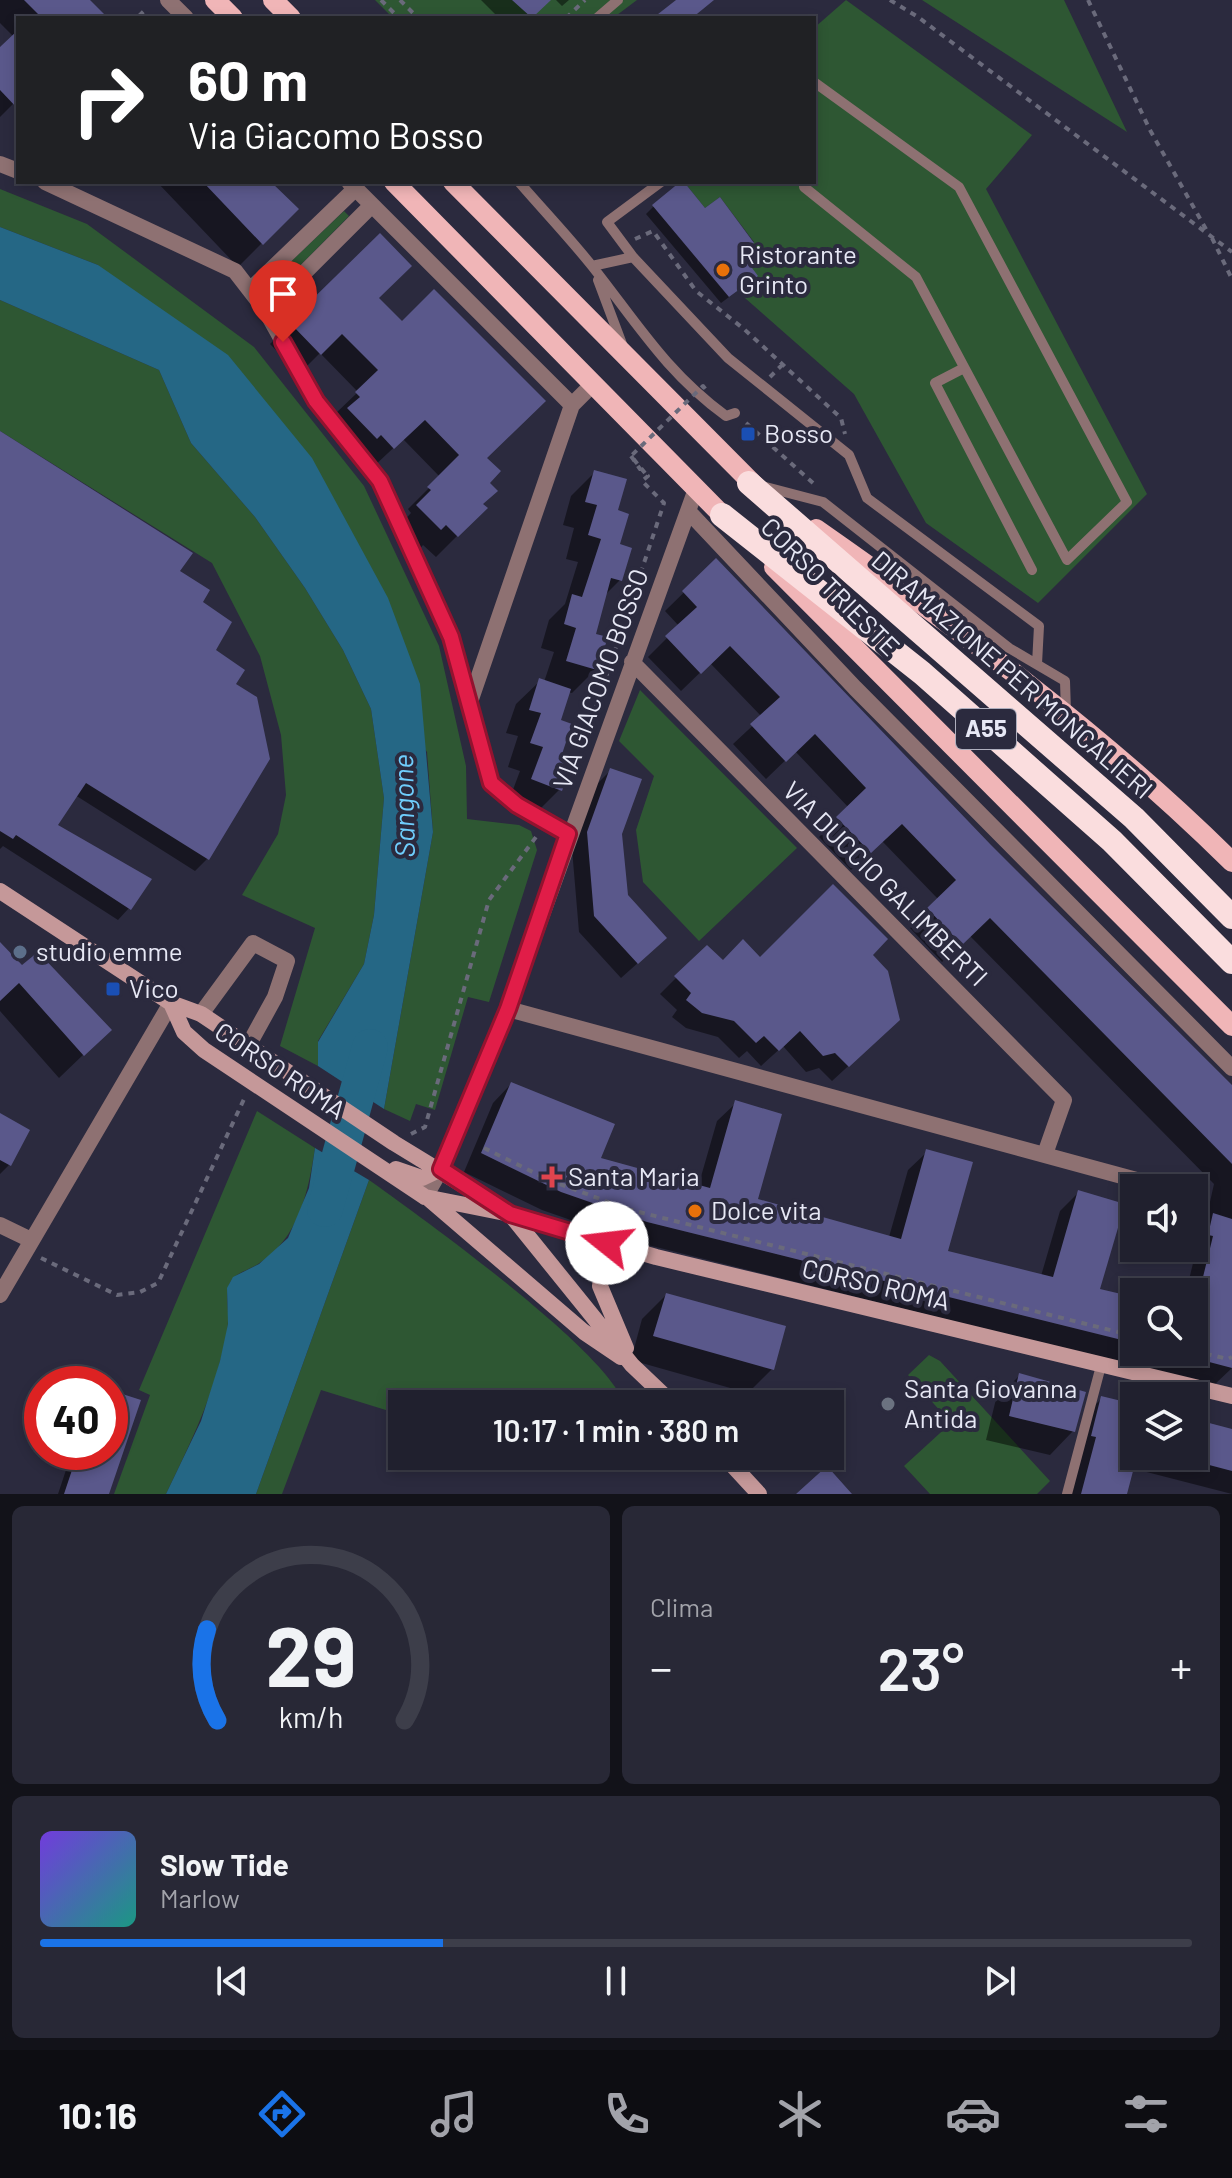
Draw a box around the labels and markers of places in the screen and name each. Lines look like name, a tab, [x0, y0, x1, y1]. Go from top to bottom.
place label: Ristorante Grinto	[739, 238, 857, 299]
pin	[249, 260, 317, 342]
marker: Ristorante Grinto	[714, 261, 732, 279]
place label: Bosso	[764, 417, 833, 448]
marker: Bosso	[739, 425, 757, 443]
place label: studio emme	[36, 935, 183, 966]
marker: studio emme	[11, 943, 29, 961]
place label: Vico	[129, 972, 179, 1003]
marker: Vico	[104, 980, 122, 998]
place label: Santa Maria	[568, 1160, 700, 1191]
marker: Santa Maria	[543, 1168, 561, 1186]
place label: Dolce vita	[711, 1194, 821, 1225]
marker: Dolce vita	[686, 1202, 704, 1220]
place label: Santa Giovanna Antida	[904, 1372, 1077, 1433]
marker: Santa Giovanna Antida	[879, 1395, 897, 1413]

